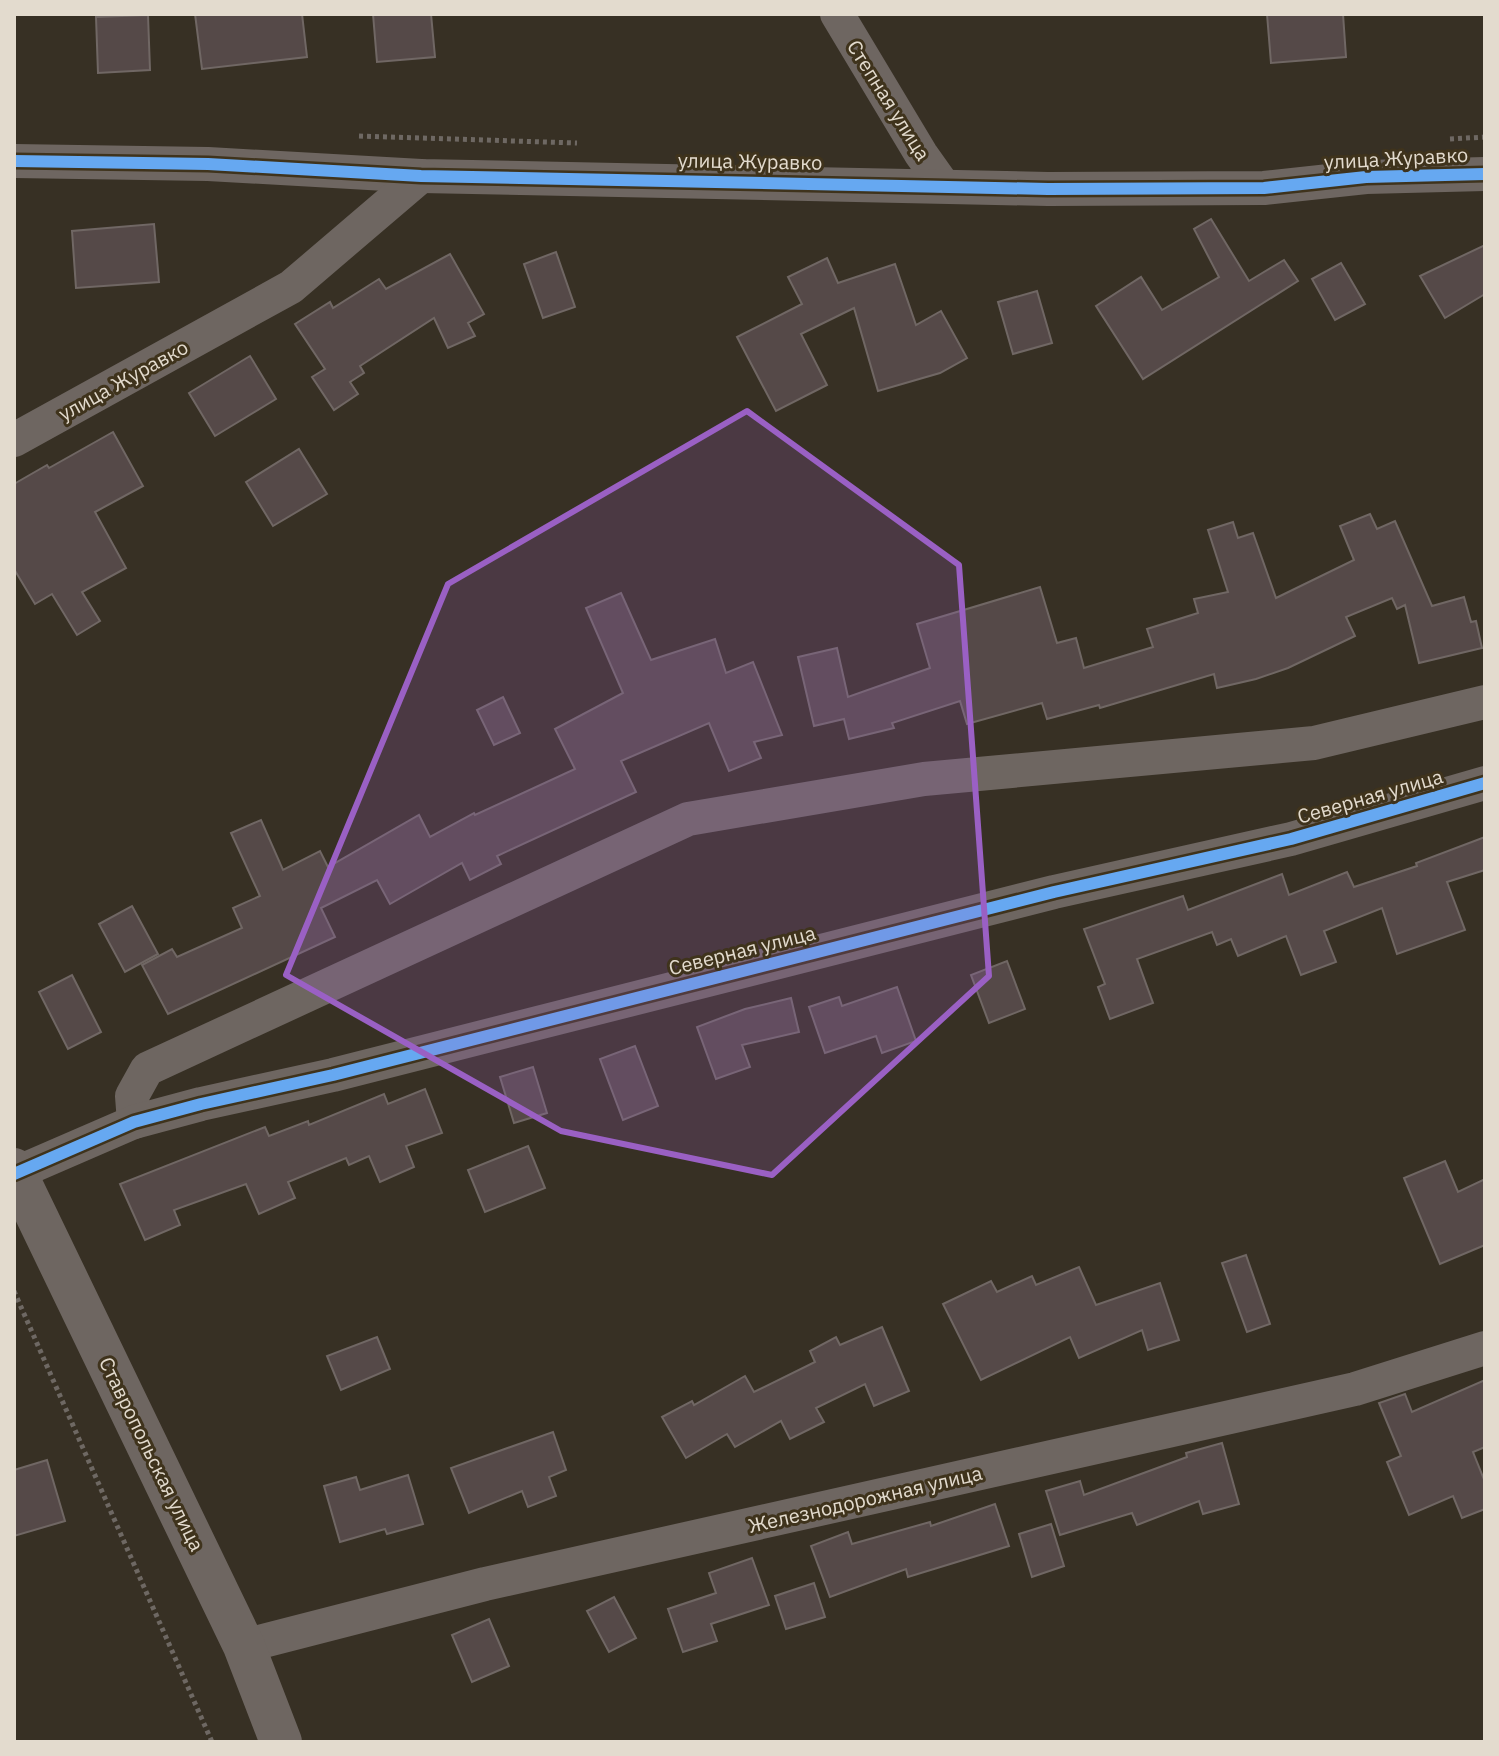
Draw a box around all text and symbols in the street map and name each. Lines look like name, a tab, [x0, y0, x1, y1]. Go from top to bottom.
street label: Степная улица	[841, 35, 937, 166]
street label: улица Журавко	[1323, 141, 1469, 175]
street label: улица Журавко	[678, 146, 822, 176]
street label: улица Журавко	[53, 333, 193, 427]
street label: Северная улица	[1294, 762, 1446, 830]
street label: Северная улица	[666, 919, 819, 981]
street label: Ставропольская улица	[93, 1352, 211, 1556]
street label: Железнодорожная улица	[745, 1459, 985, 1539]

